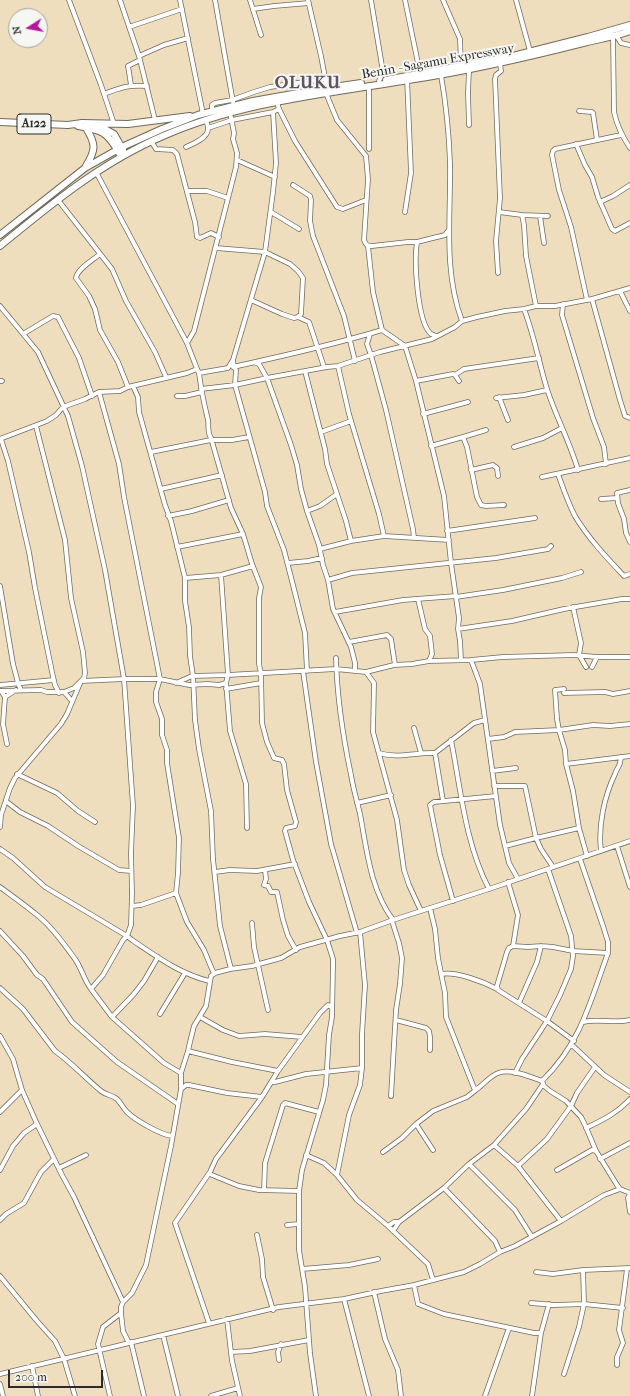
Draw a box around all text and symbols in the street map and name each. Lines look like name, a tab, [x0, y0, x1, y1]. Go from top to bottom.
north arrow	[8, 8, 48, 48]
text: N	[10, 25, 24, 36]
street label: Benin - Sagamu Expressway	[360, 41, 516, 83]
district label: OLUKU	[275, 74, 341, 94]
road number: A122	[17, 114, 51, 134]
scale bar	[10, 1362, 105, 1388]
text: 200 m	[15, 1370, 47, 1384]

